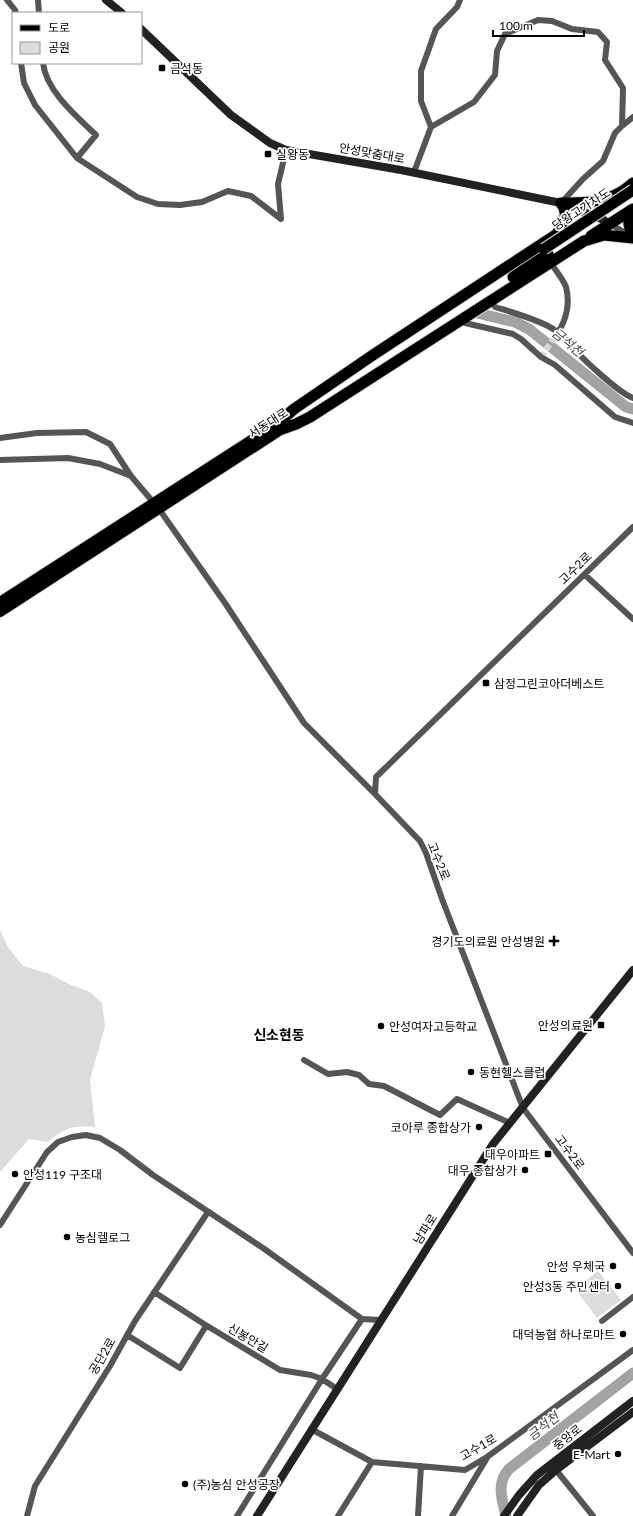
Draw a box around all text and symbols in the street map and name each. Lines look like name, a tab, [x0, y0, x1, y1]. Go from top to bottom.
legend	[12, 12, 142, 64]
scale bar	[493, 12, 584, 38]
text: 100 m	[499, 18, 533, 33]
text: 도로	[48, 20, 70, 35]
text: 공원	[48, 40, 70, 55]
place label: 금석동	[170, 61, 203, 76]
marker: 금석동	[157, 63, 167, 73]
street label: 안성맞춤대로	[338, 140, 406, 166]
place label: 실왕동	[276, 147, 309, 162]
marker: 실왕동	[263, 149, 273, 159]
street label: 당왕고가차도	[549, 185, 613, 233]
water label: 금석천	[549, 324, 588, 360]
street label: 서동대로	[245, 405, 291, 441]
street label: 고수2로	[555, 549, 595, 587]
place label: 삼정그린코아더베스트	[494, 676, 604, 691]
marker: 삼정그린코아더베스트	[481, 678, 491, 688]
street label: 고수2로	[425, 840, 453, 882]
place label: 경기도의료원 안성병원	[432, 934, 545, 949]
marker: 경기도의료원 안성병원	[548, 935, 560, 947]
place label: 안성의료원	[538, 1018, 593, 1033]
place label: 안성여자고등학교	[389, 1019, 477, 1034]
marker: 안성의료원	[596, 1020, 606, 1030]
marker: 안성여자고등학교	[376, 1021, 386, 1031]
district label: 신소현동	[253, 1026, 305, 1043]
place label: 동현헬스클럽	[479, 1065, 545, 1080]
marker: 동현헬스클럽	[466, 1067, 476, 1077]
place label: 코아루 종합상가	[391, 1120, 471, 1135]
marker: 코아루 종합상가	[474, 1122, 484, 1132]
street label: 고수2로	[552, 1131, 588, 1173]
place label: 대우아파트	[485, 1147, 540, 1162]
marker: 대우아파트	[543, 1149, 553, 1159]
place label: 대우 종합상가	[448, 1163, 517, 1178]
marker: 대우 종합상가	[520, 1165, 530, 1175]
place label: 안성119 구조대	[23, 1167, 102, 1182]
marker: 안성119 구조대	[10, 1169, 20, 1179]
street label: 남파로	[410, 1211, 440, 1247]
place label: 농심켈로그	[75, 1230, 130, 1245]
marker: 농심켈로그	[62, 1232, 72, 1242]
place label: 안성 우체국	[547, 1259, 605, 1274]
marker: 안성 우체국	[608, 1261, 618, 1271]
place label: 안성3동 주민센터	[523, 1279, 610, 1294]
marker: 안성3동 주민센터	[613, 1281, 623, 1291]
street label: 신봉안길	[225, 1320, 271, 1356]
place label: 대덕농협 하나로마트	[513, 1327, 615, 1342]
marker: 대덕농협 하나로마트	[618, 1329, 628, 1339]
street label: 공단2로	[85, 1335, 119, 1377]
water label: 금석천	[524, 1408, 563, 1443]
street label: 중앙로	[549, 1421, 585, 1453]
street label: 고수1로	[457, 1430, 499, 1464]
place label: E-Mart	[573, 1447, 611, 1462]
marker: E-Mart	[613, 1449, 623, 1459]
place label: (주)농심 안성공장	[193, 1477, 280, 1492]
marker: (주)농심 안성공장	[180, 1479, 190, 1489]

